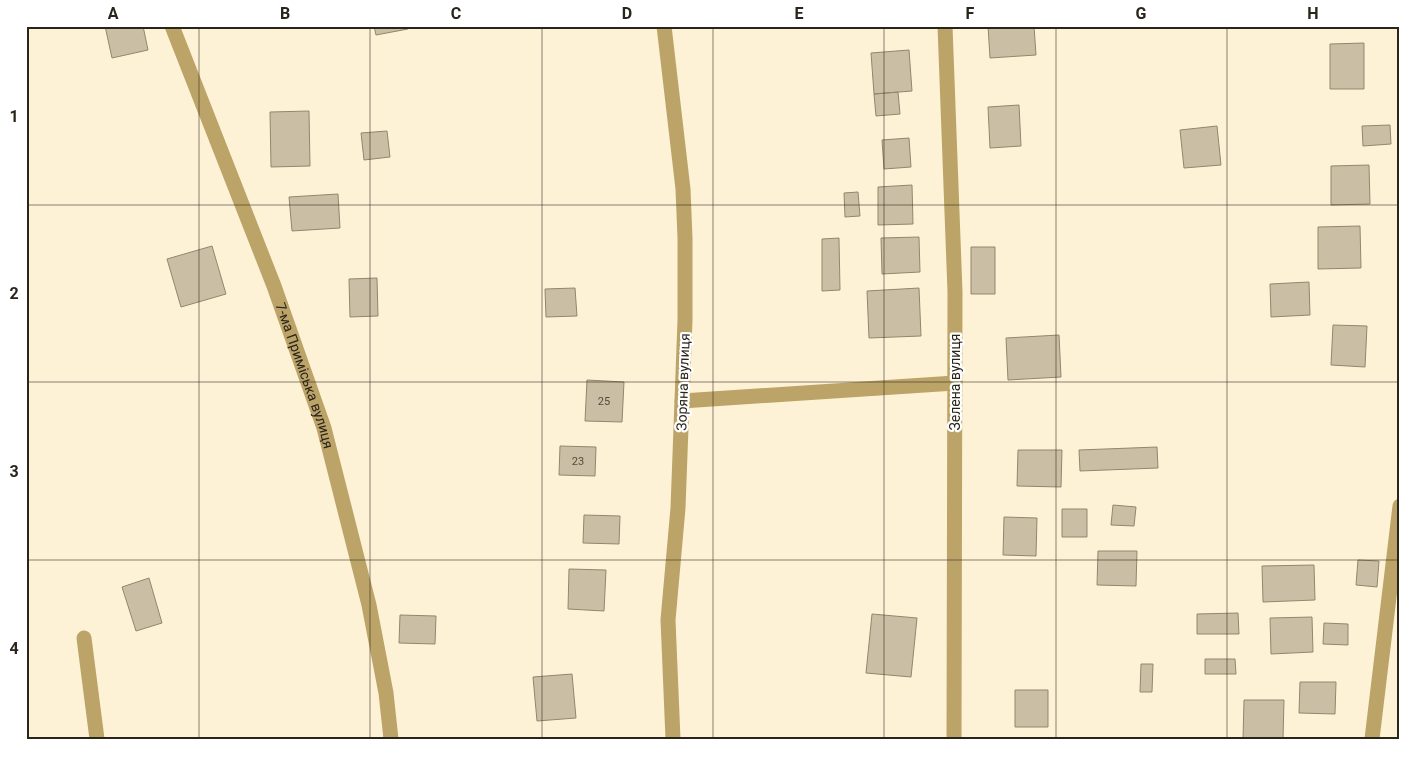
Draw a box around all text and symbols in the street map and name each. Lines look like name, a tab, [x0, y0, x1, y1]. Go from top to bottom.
text: A	[108, 4, 119, 23]
text: B	[280, 4, 290, 23]
text: C	[451, 4, 461, 23]
text: D	[622, 4, 632, 23]
text: E	[795, 4, 804, 23]
text: F	[966, 4, 975, 23]
text: G	[1136, 4, 1147, 23]
text: H	[1307, 4, 1319, 23]
text: 1	[9, 107, 19, 126]
text: 2	[9, 284, 19, 303]
street label: 7-ма Приміська вулиця	[272, 300, 337, 450]
street label: Зоряна вулиця	[673, 333, 693, 431]
street label: Зелена вулиця	[947, 334, 963, 430]
house number: 25	[598, 395, 610, 408]
house number: 23	[572, 455, 584, 468]
text: 3	[9, 462, 19, 481]
text: 4	[9, 639, 19, 658]

